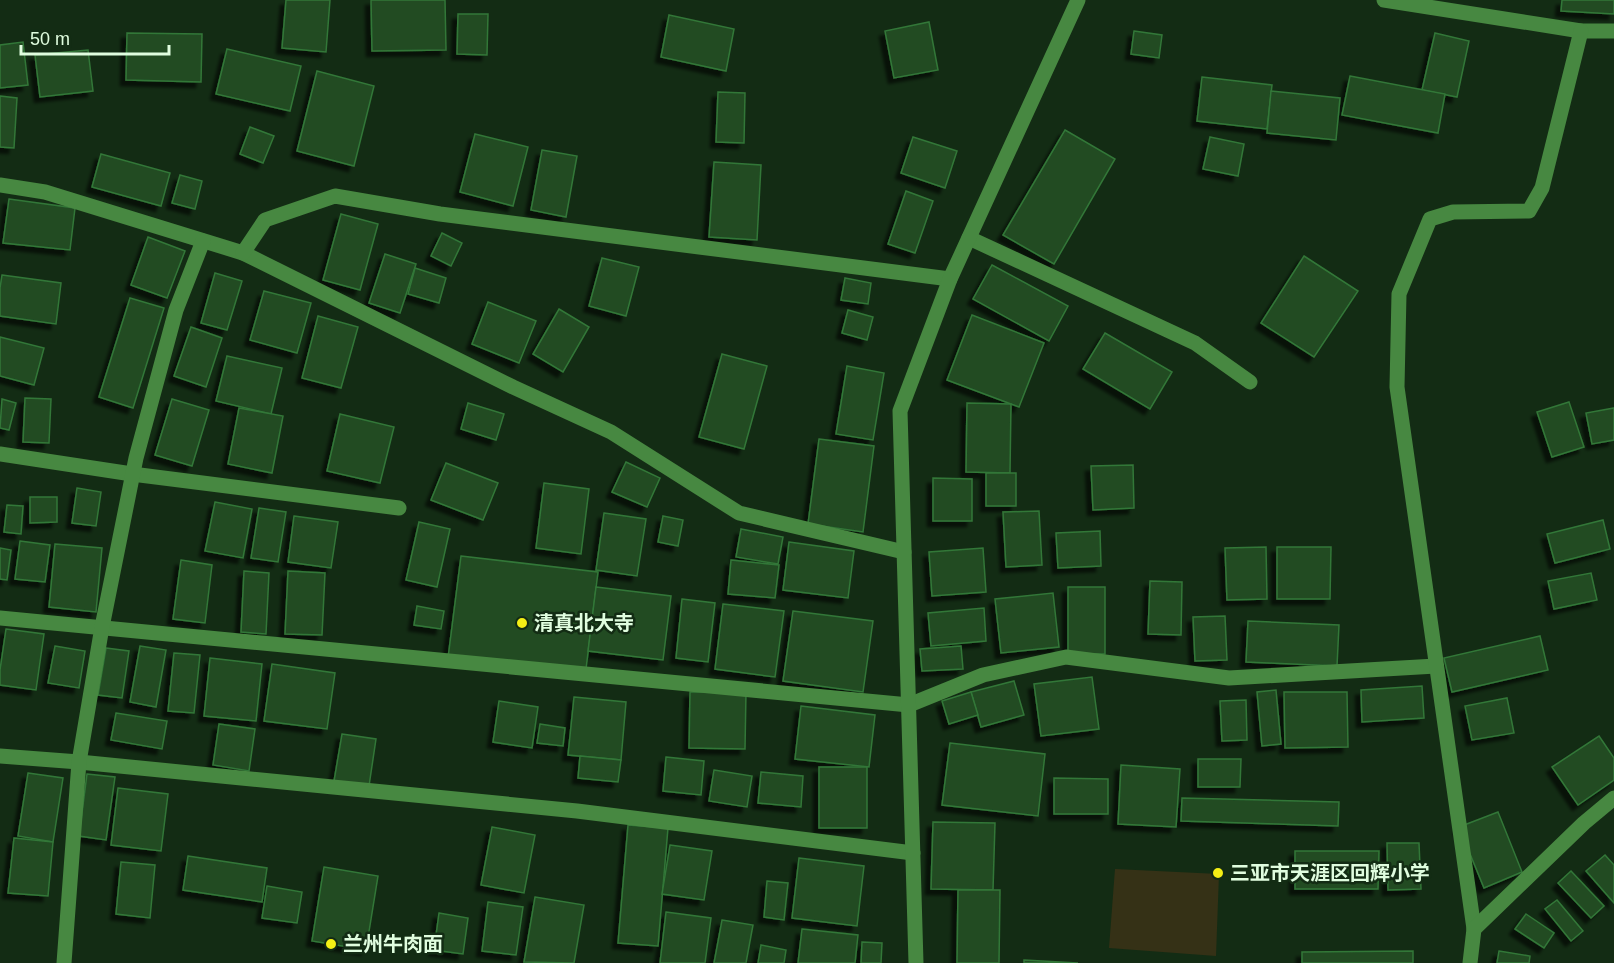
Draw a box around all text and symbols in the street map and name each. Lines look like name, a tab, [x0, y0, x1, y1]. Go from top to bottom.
scale bar	[21, 18, 170, 56]
text: 50 m	[30, 29, 70, 49]
place label: 清真北大寺	[534, 612, 634, 634]
marker: 清真北大寺	[515, 616, 529, 630]
place label: 三亚市天涯区回辉小学	[1230, 862, 1430, 884]
marker: 三亚市天涯区回辉小学	[1211, 866, 1225, 880]
place label: 兰州牛肉面	[343, 933, 443, 955]
marker: 兰州牛肉面	[324, 937, 338, 951]

